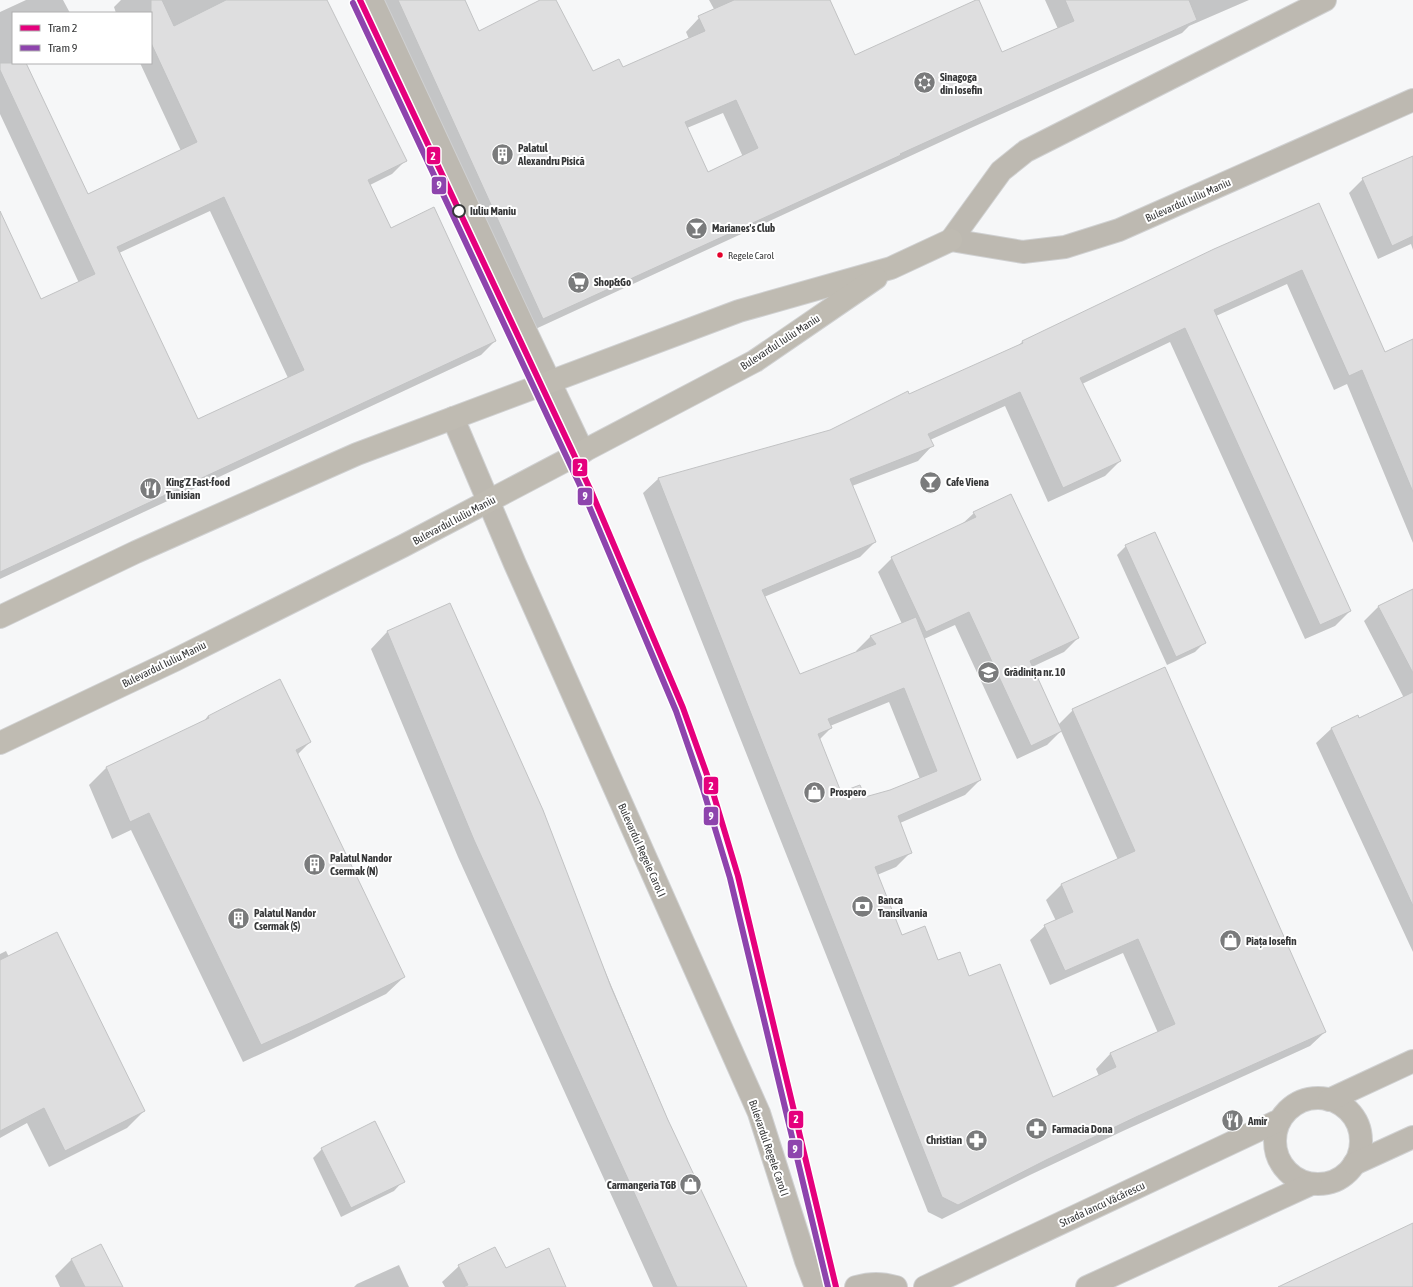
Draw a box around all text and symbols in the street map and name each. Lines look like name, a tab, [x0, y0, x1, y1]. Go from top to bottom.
legend	[12, 12, 152, 64]
text: Tram 2	[48, 21, 77, 35]
text: Tram 9	[48, 41, 78, 55]
synagogue icon: Sinagoga din Iosefin	[912, 70, 938, 96]
place label: Sinagoga din Iosefin	[940, 71, 982, 96]
building icon: Palatul Alexandru Pisică	[489, 141, 515, 167]
place label: Palatul Alexandru Pisică	[517, 142, 585, 167]
line badge: 2	[426, 146, 441, 165]
text: 2	[430, 150, 436, 162]
line badge: 9	[431, 176, 447, 195]
street label: Bulevardul Iuliu Maniu	[1144, 176, 1232, 224]
text: 9	[436, 179, 442, 191]
marker: Iuliu Maniu	[452, 204, 466, 218]
place label: Iuliu Maniu	[470, 205, 516, 217]
bar icon: Marianes's Club	[683, 215, 709, 241]
place label: Marianes's Club	[712, 222, 775, 234]
marker: Regele Carol	[715, 250, 725, 260]
place label: Regele Carol	[728, 250, 774, 261]
supermarket icon: Shop&Go	[566, 269, 592, 295]
place label: Shop&Go	[594, 276, 631, 288]
street label: Bulevardul Iuliu Maniu	[738, 312, 822, 372]
line badge: 2	[572, 458, 588, 477]
text: 2	[577, 461, 583, 473]
bar icon: Cafe Viena	[918, 469, 944, 495]
restaurant icon: King'Z Fast-food Tunisian	[137, 475, 163, 501]
place label: King'Z Fast-food Tunisian	[166, 476, 230, 501]
place label: Cafe Viena	[946, 476, 989, 488]
line badge: 9	[577, 487, 593, 506]
text: 9	[582, 490, 588, 502]
street label: Bulevardul Iuliu Maniu	[411, 493, 497, 547]
street label: Bulevardul Iuliu Maniu	[120, 638, 208, 690]
school or university icon: Grădinița nr. 10	[975, 659, 1001, 685]
place label: Grădinița nr. 10	[1004, 666, 1065, 679]
line badge: 2	[703, 776, 719, 795]
shop icon: Prospero	[801, 779, 827, 805]
text: 2	[708, 780, 714, 792]
place label: Prospero	[830, 786, 866, 798]
street label: Bulevardul Regele Carol I	[616, 801, 668, 899]
line badge: 9	[703, 806, 719, 826]
text: 9	[708, 810, 714, 822]
building icon: Palatul Nandor Csermak (N)	[302, 851, 328, 877]
place label: Palatul Nandor Csermak (N)	[330, 852, 393, 877]
bank icon: Banca Transilvania	[850, 893, 876, 919]
place label: Banca Transilvania	[878, 894, 927, 919]
building icon: Palatul Nandor Csermak (S)	[226, 906, 252, 932]
place label: Palatul Nandor Csermak (S)	[254, 907, 317, 932]
shop icon: Piața Iosefin	[1218, 928, 1244, 954]
place label: Piața Iosefin	[1246, 935, 1296, 948]
street label: Bulevardul Regele Carol I	[747, 1098, 791, 1198]
restaurant icon: Amir	[1219, 1108, 1245, 1134]
line badge: 2	[788, 1110, 804, 1129]
text: 2	[793, 1113, 799, 1125]
place label: Amir	[1247, 1115, 1268, 1127]
pharmacy icon: Farmacia Dona	[1024, 1116, 1050, 1142]
place label: Farmacia Dona	[1052, 1123, 1113, 1135]
pharmacy icon: Christian	[964, 1127, 990, 1153]
place label: Christian	[926, 1134, 962, 1146]
line badge: 9	[787, 1139, 803, 1159]
text: 9	[792, 1143, 798, 1155]
shop icon: Carmangeria TGB	[678, 1172, 704, 1198]
place label: Carmangeria TGB	[607, 1179, 677, 1191]
street label: Strada Iancu Văcărescu	[1057, 1179, 1147, 1229]

